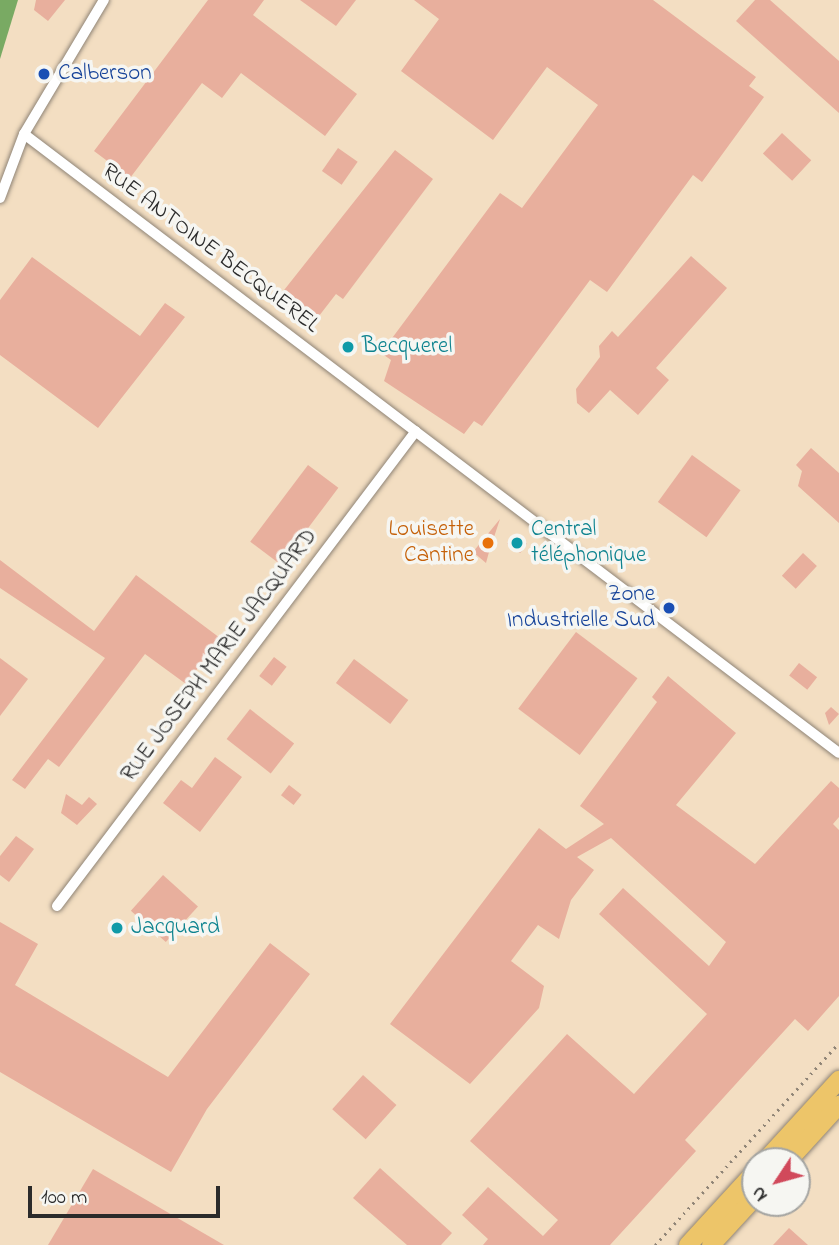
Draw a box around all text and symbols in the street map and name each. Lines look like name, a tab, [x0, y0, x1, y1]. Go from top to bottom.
place label: Calberson	[58, 60, 151, 88]
marker: Calberson	[36, 66, 52, 82]
street label: RUE ANTOINE BECQUEREL	[96, 158, 324, 340]
place label: Becquerel	[362, 333, 452, 361]
marker: Becquerel	[340, 339, 356, 355]
place label: Louisette Cantine	[389, 516, 474, 570]
place label: Central téléphonique	[531, 516, 646, 570]
street label: RUE JOSEPH MARIE JACQUARD	[116, 524, 324, 788]
marker: Louisette Cantine	[480, 535, 496, 551]
marker: Central téléphonique	[509, 535, 525, 551]
place label: Zone Industrielle Sud	[507, 581, 655, 635]
marker: Zone Industrielle Sud	[661, 600, 677, 616]
place label: Jacquard	[131, 914, 220, 942]
marker: Jacquard	[109, 920, 125, 936]
north arrow	[741, 1147, 811, 1217]
scale bar	[32, 1172, 224, 1216]
text: N	[746, 1180, 775, 1207]
text: 100 m	[41, 1183, 87, 1213]

